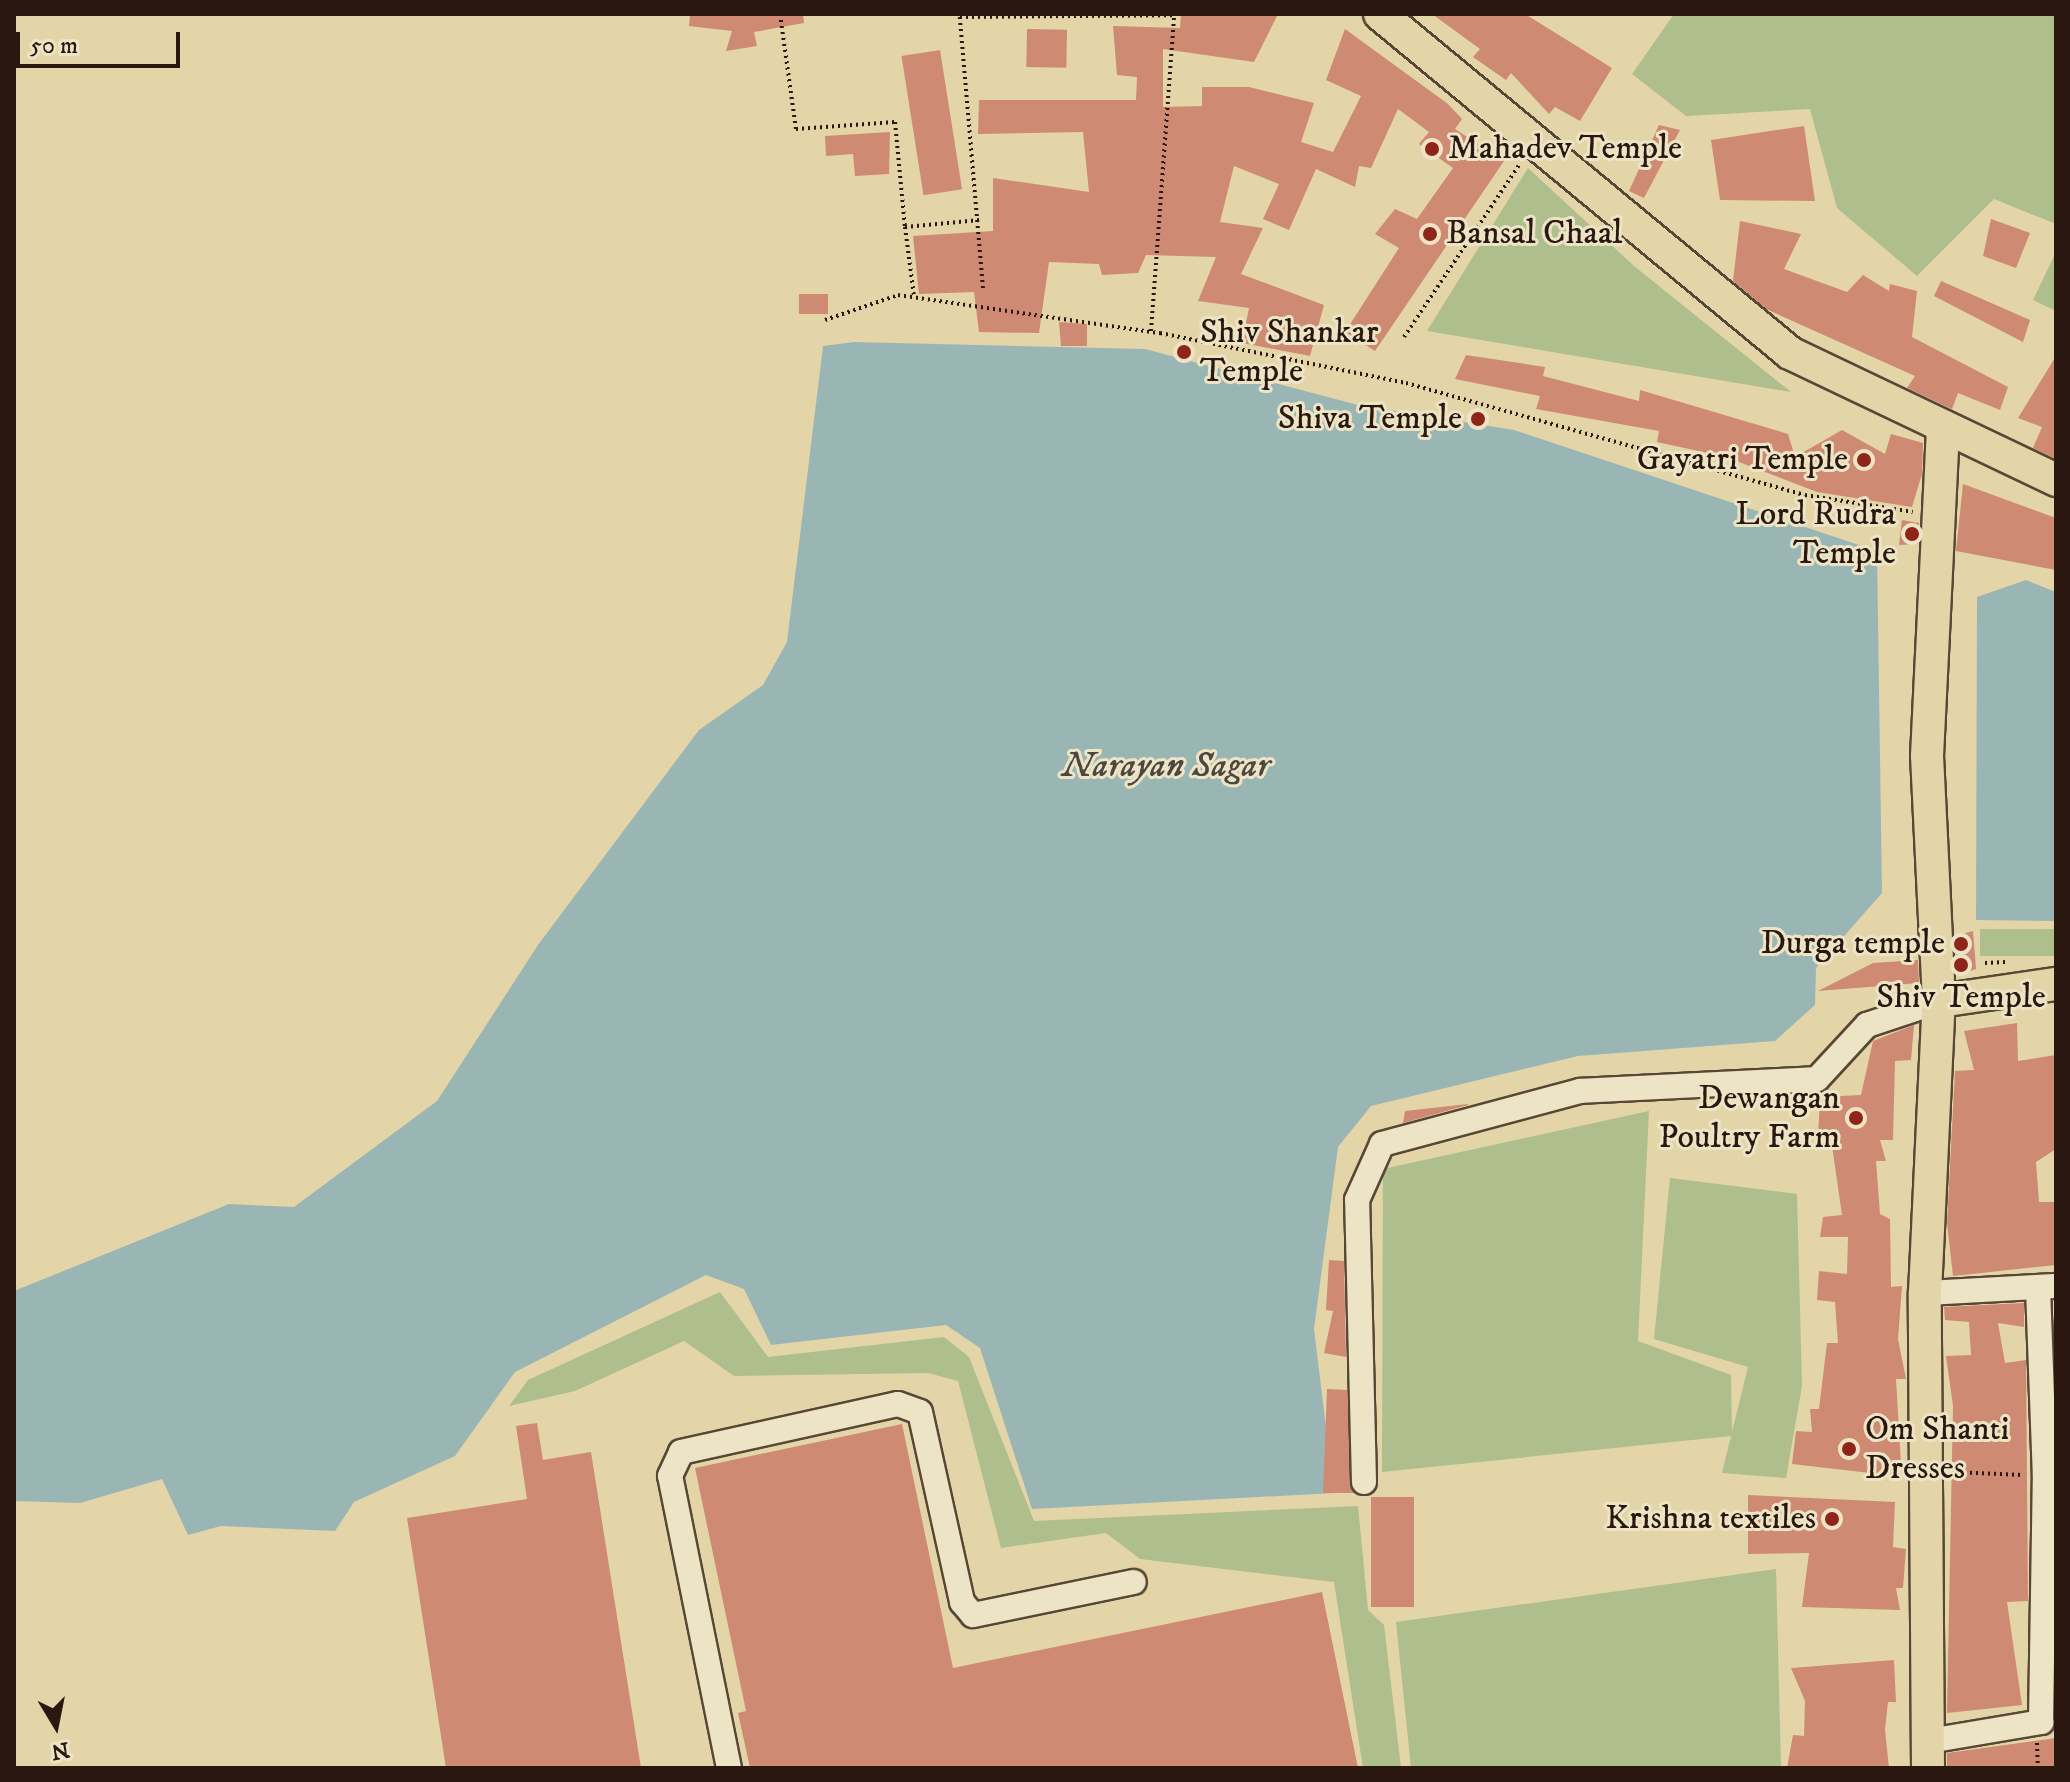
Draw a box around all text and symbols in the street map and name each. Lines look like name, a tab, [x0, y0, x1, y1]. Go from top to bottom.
scale bar	[20, 16, 184, 66]
text: 50 m	[30, 31, 78, 61]
place label: Mahadev Temple	[1448, 129, 1682, 169]
marker: Mahadev Temple	[1423, 140, 1441, 158]
place label: Bansal Chaal	[1446, 214, 1623, 254]
marker: Bansal Chaal	[1421, 225, 1439, 243]
place label: Shiv Shankar Temple	[1200, 312, 1378, 392]
marker: Shiv Shankar Temple	[1175, 343, 1193, 361]
place label: Shiva Temple	[1278, 399, 1462, 439]
marker: Shiva Temple	[1469, 410, 1487, 428]
place label: Gayatri Temple	[1637, 440, 1848, 480]
marker: Gayatri Temple	[1855, 451, 1873, 469]
place label: Lord Rudra Temple	[1735, 494, 1896, 574]
marker: Lord Rudra Temple	[1903, 525, 1921, 543]
water label: Narayan Sagar	[1062, 744, 1270, 788]
place label: Durga temple	[1761, 924, 1945, 964]
marker: Durga temple	[1952, 935, 1970, 953]
marker: Shiv Temple	[1952, 956, 1970, 974]
place label: Shiv Temple	[1876, 978, 2046, 1018]
place label: Dewangan Poultry Farm	[1658, 1078, 1840, 1158]
marker: Dewangan Poultry Farm	[1847, 1109, 1865, 1127]
place label: Om Shanti Dresses	[1865, 1409, 2009, 1488]
marker: Om Shanti Dresses	[1840, 1440, 1858, 1458]
place label: Krishna textiles	[1605, 1499, 1816, 1539]
marker: Krishna textiles	[1823, 1510, 1841, 1528]
north arrow	[16, 1686, 96, 1766]
text: N	[49, 1735, 71, 1765]

